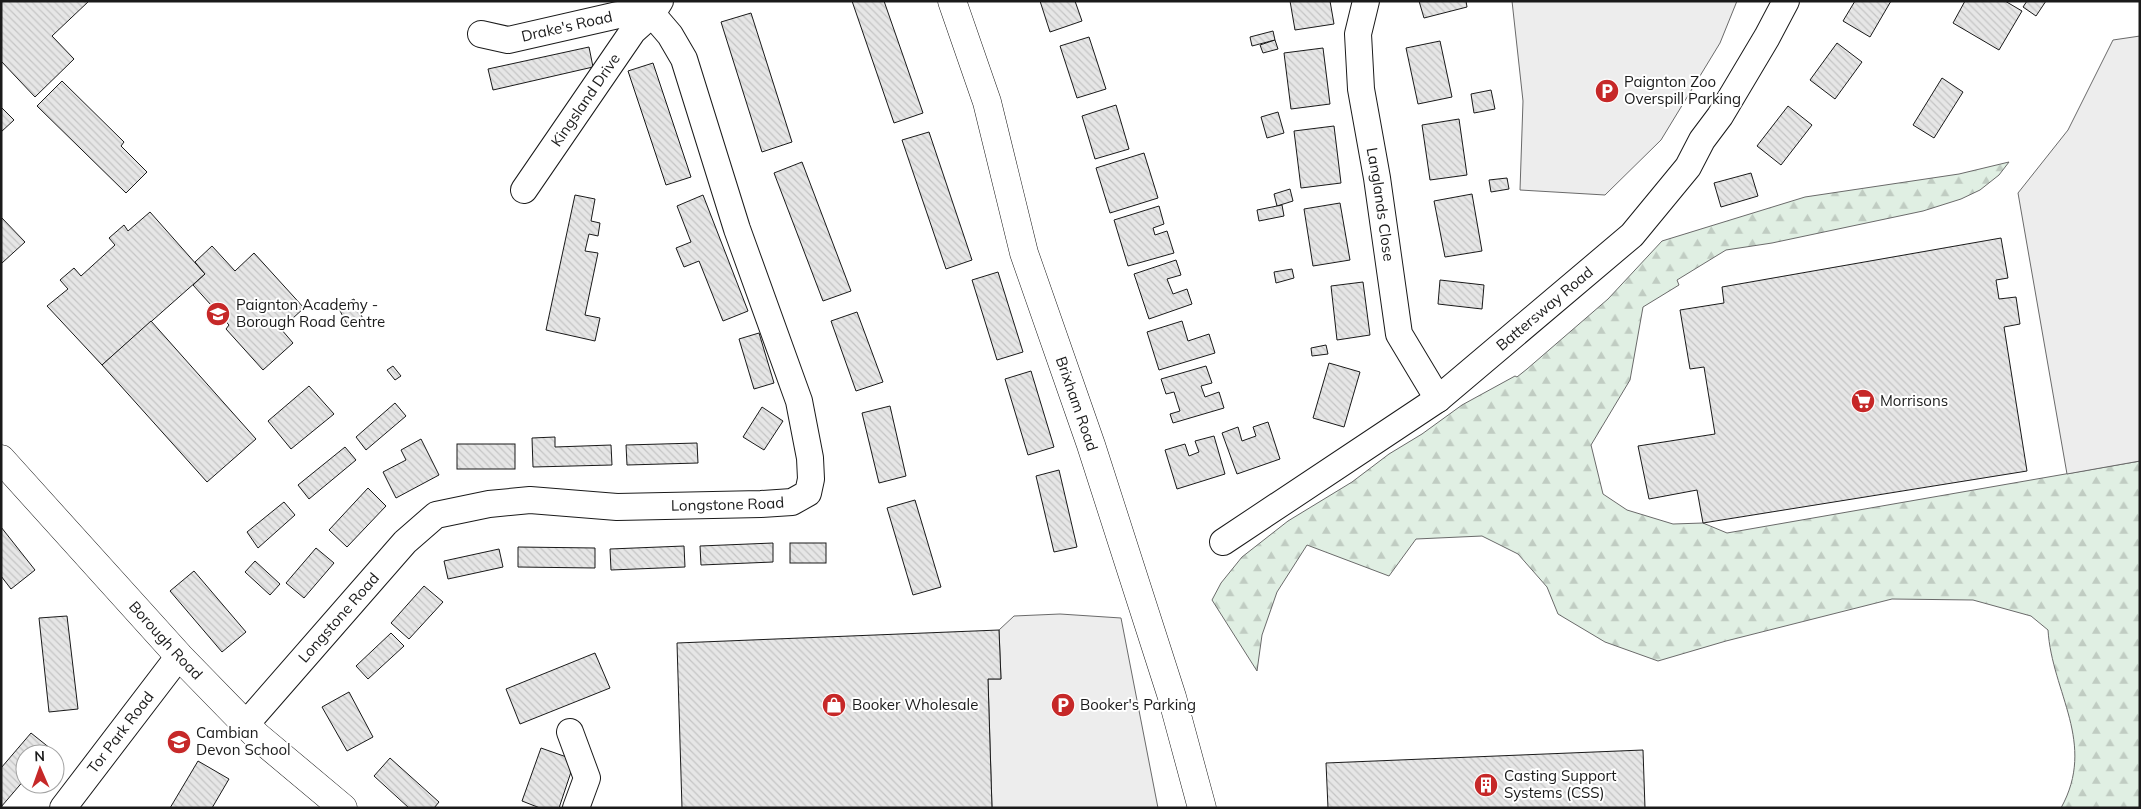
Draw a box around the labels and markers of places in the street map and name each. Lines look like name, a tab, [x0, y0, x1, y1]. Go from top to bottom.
place label: Paignton Zoo Overspill Parking	[1624, 72, 1741, 108]
parking icon: Paignton Zoo Overspill Parking	[1594, 78, 1620, 104]
place label: Paignton Academy - Borough Road Centre	[236, 295, 385, 331]
school or university icon: Paignton Academy - Borough Road Centre	[205, 301, 231, 327]
supermarket icon: Morrisons	[1850, 388, 1876, 414]
place label: Morrisons	[1880, 391, 1948, 410]
shop icon: Booker Wholesale	[821, 692, 847, 718]
parking icon: Booker's Parking	[1050, 692, 1076, 718]
place label: Booker Wholesale	[852, 695, 978, 714]
place label: Booker's Parking	[1080, 695, 1196, 714]
place label: Cambian Devon School	[196, 723, 291, 759]
school or university icon: Cambian Devon School	[166, 729, 192, 755]
place label: Casting Support Systems (CSS)	[1504, 766, 1617, 802]
building icon: Casting Support Systems (CSS)	[1473, 772, 1499, 798]

